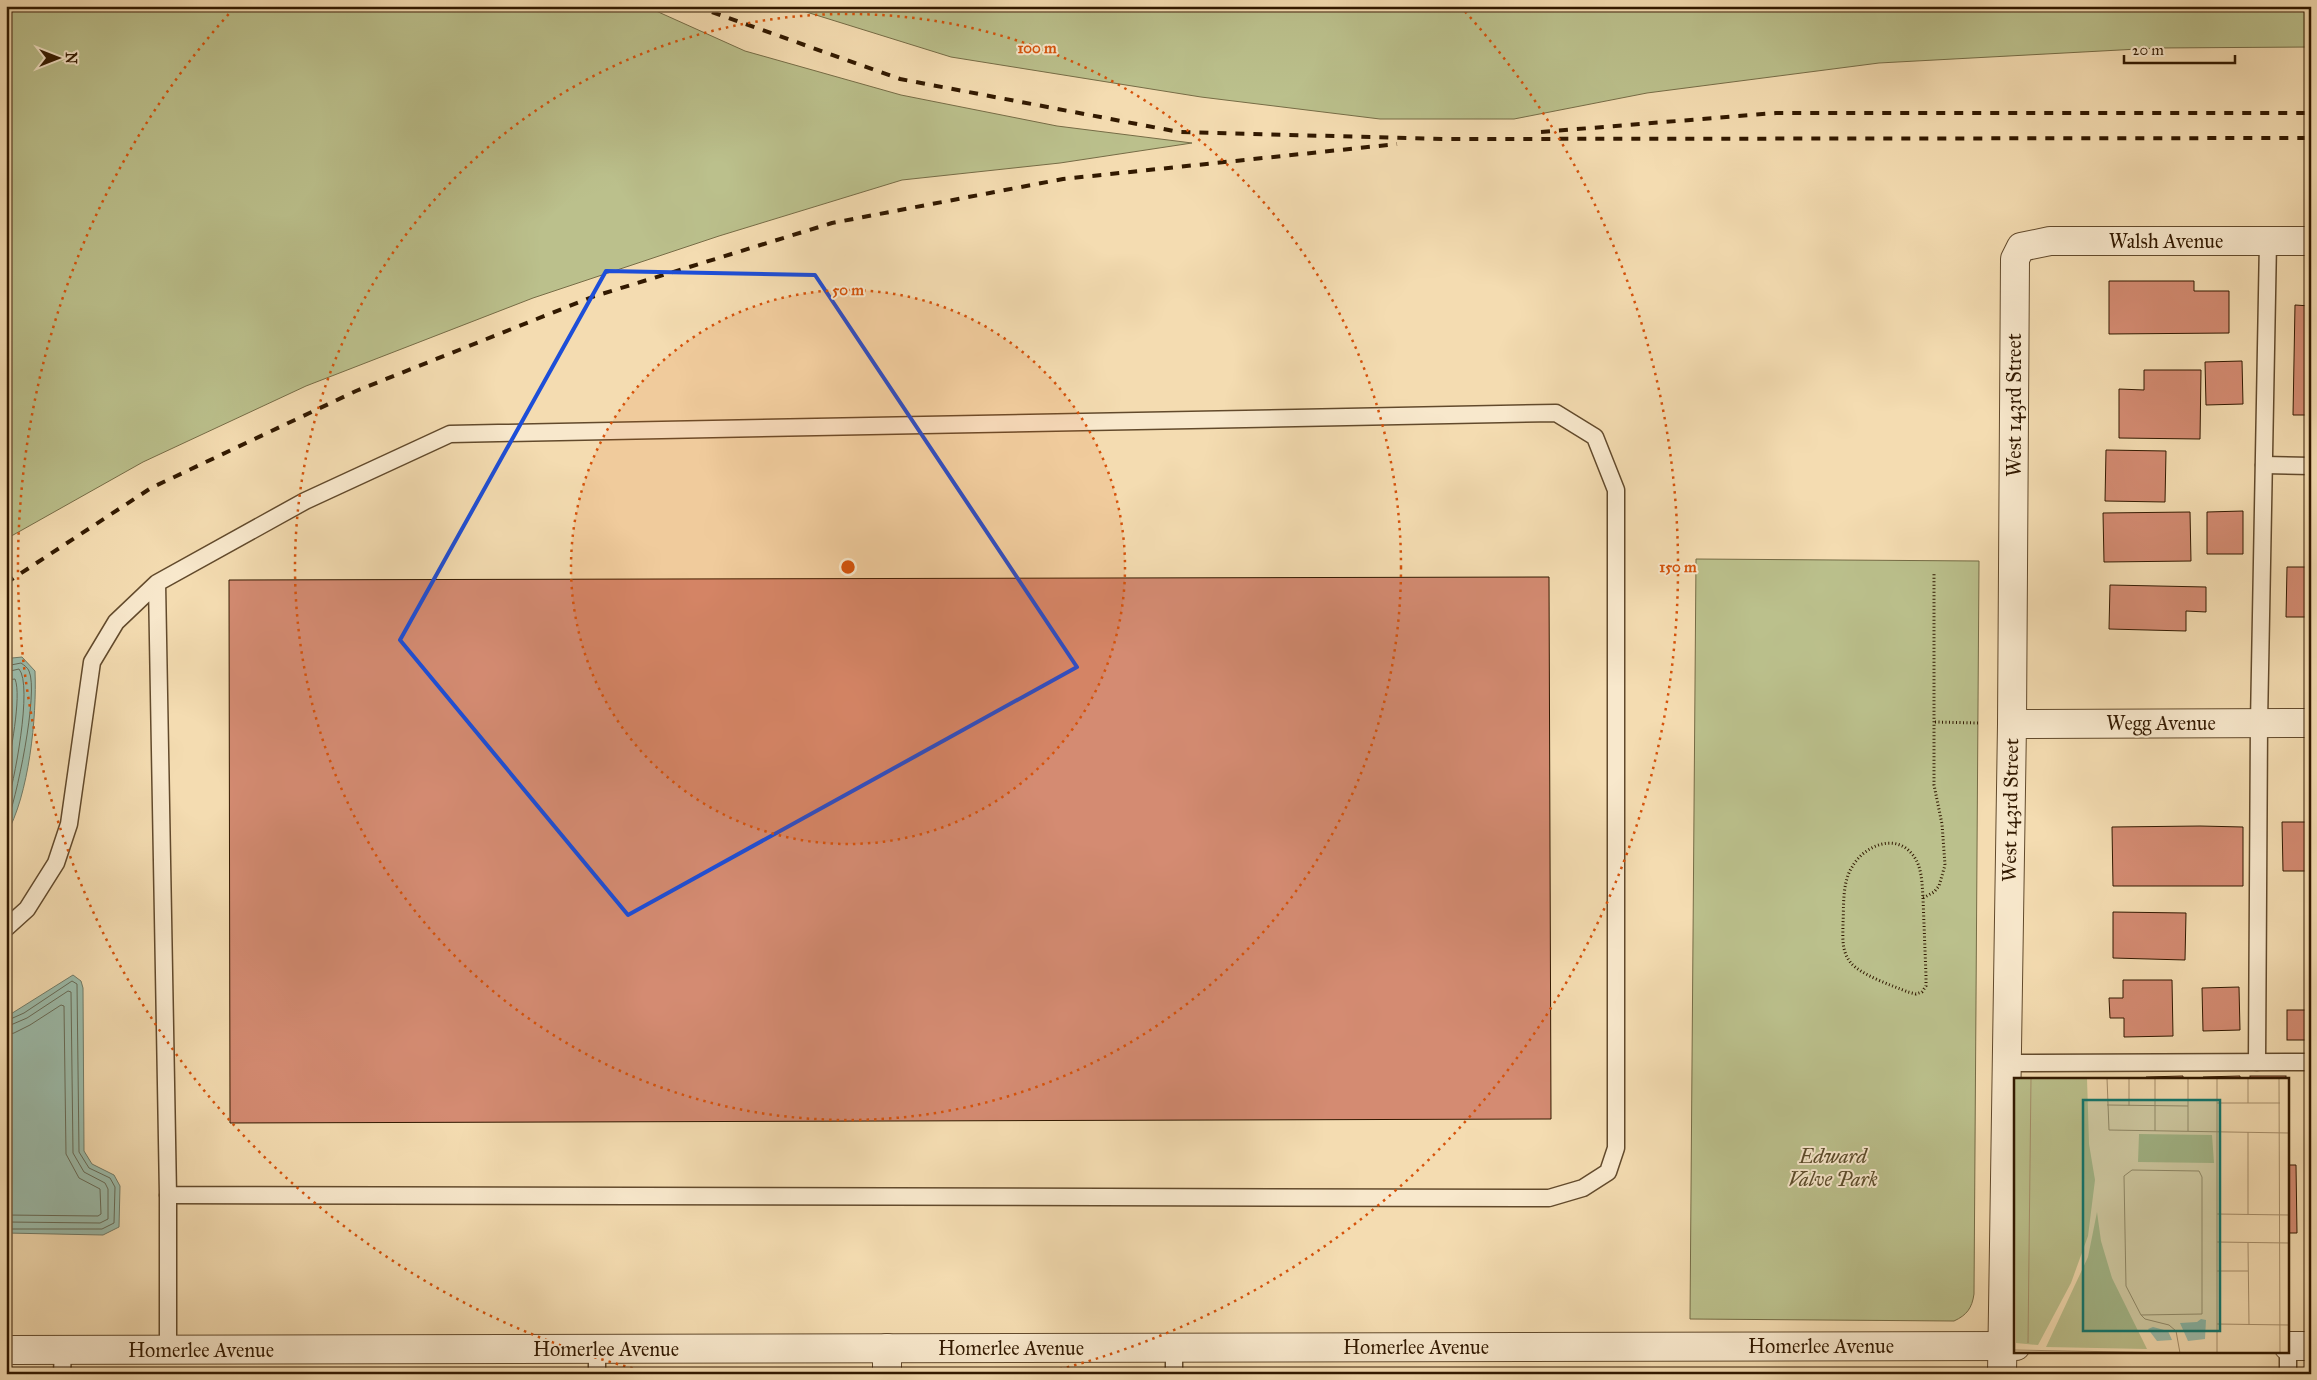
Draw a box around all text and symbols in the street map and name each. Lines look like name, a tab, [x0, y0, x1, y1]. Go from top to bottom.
north arrow	[32, 32, 82, 82]
scale bar	[2124, 32, 2236, 64]
text: 100 m	[1017, 39, 1057, 57]
text: 20 m	[2132, 41, 2164, 59]
text: N	[62, 52, 79, 64]
street label: Walsh Avenue	[2109, 229, 2223, 253]
text: 50 m	[832, 281, 864, 299]
street label: West 143rd Street	[2002, 333, 2026, 477]
centre of rings	[839, 558, 857, 576]
text: 150 m	[1659, 558, 1697, 576]
street label: Wegg Avenue	[2106, 711, 2216, 736]
street label: West 143rd Street	[1997, 738, 2023, 882]
inset map	[2014, 1078, 2290, 1352]
park label: Edward Valve Park	[1788, 1144, 1878, 1191]
street label: Homerlee Avenue	[1748, 1334, 1894, 1358]
street label: Homerlee Avenue	[1343, 1335, 1489, 1359]
street label: Homerlee Avenue	[938, 1336, 1084, 1360]
street label: Homerlee Avenue	[533, 1337, 679, 1361]
street label: Homerlee Avenue	[128, 1338, 274, 1362]

